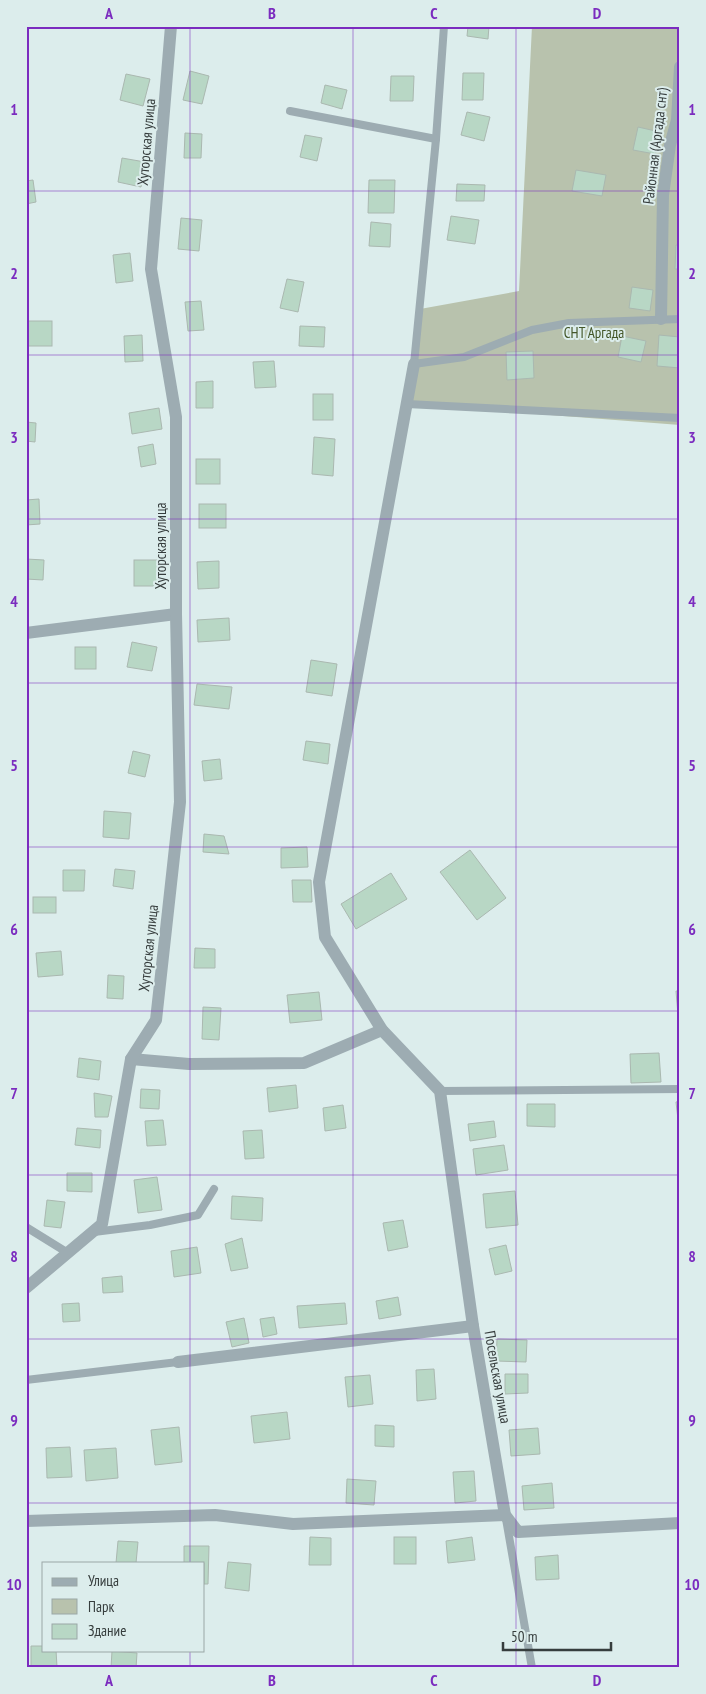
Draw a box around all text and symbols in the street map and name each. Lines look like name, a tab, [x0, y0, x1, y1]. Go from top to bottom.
text: A	[104, 3, 114, 23]
text: B	[268, 3, 276, 23]
text: C	[430, 3, 438, 23]
text: D	[593, 3, 602, 23]
street label: Районная (Аргада снт)	[638, 86, 672, 205]
street label: Хуторская улица	[133, 98, 159, 186]
text: 1	[10, 99, 18, 119]
text: 1	[688, 99, 696, 119]
text: 2	[10, 263, 18, 283]
text: 2	[688, 263, 696, 283]
park label: СНТ Аргада	[564, 323, 624, 342]
text: 3	[10, 427, 18, 447]
text: 3	[688, 427, 696, 447]
street label: Хуторская улица	[151, 502, 170, 590]
text: 4	[10, 591, 18, 611]
text: 4	[688, 591, 696, 611]
text: 5	[10, 755, 18, 775]
text: 5	[688, 755, 696, 775]
street label: Хуторская улица	[134, 904, 162, 992]
text: 6	[10, 919, 18, 939]
text: 6	[688, 919, 696, 939]
text: 7	[10, 1083, 18, 1103]
text: 7	[688, 1083, 696, 1103]
text: 8	[10, 1246, 18, 1266]
text: 8	[688, 1246, 696, 1266]
street label: Посельская улица	[480, 1329, 516, 1425]
text: 9	[10, 1410, 18, 1430]
text: 9	[688, 1410, 696, 1430]
legend	[42, 1562, 205, 1652]
text: Улица	[88, 1571, 119, 1590]
text: 10	[6, 1574, 22, 1594]
text: 10	[684, 1574, 700, 1594]
text: Парк	[88, 1597, 114, 1616]
scale bar	[503, 1619, 611, 1651]
text: Здание	[88, 1621, 126, 1640]
text: 50 m	[511, 1627, 537, 1646]
text: A	[104, 1670, 114, 1690]
text: B	[268, 1670, 276, 1690]
text: C	[430, 1670, 438, 1690]
text: D	[593, 1670, 602, 1690]

